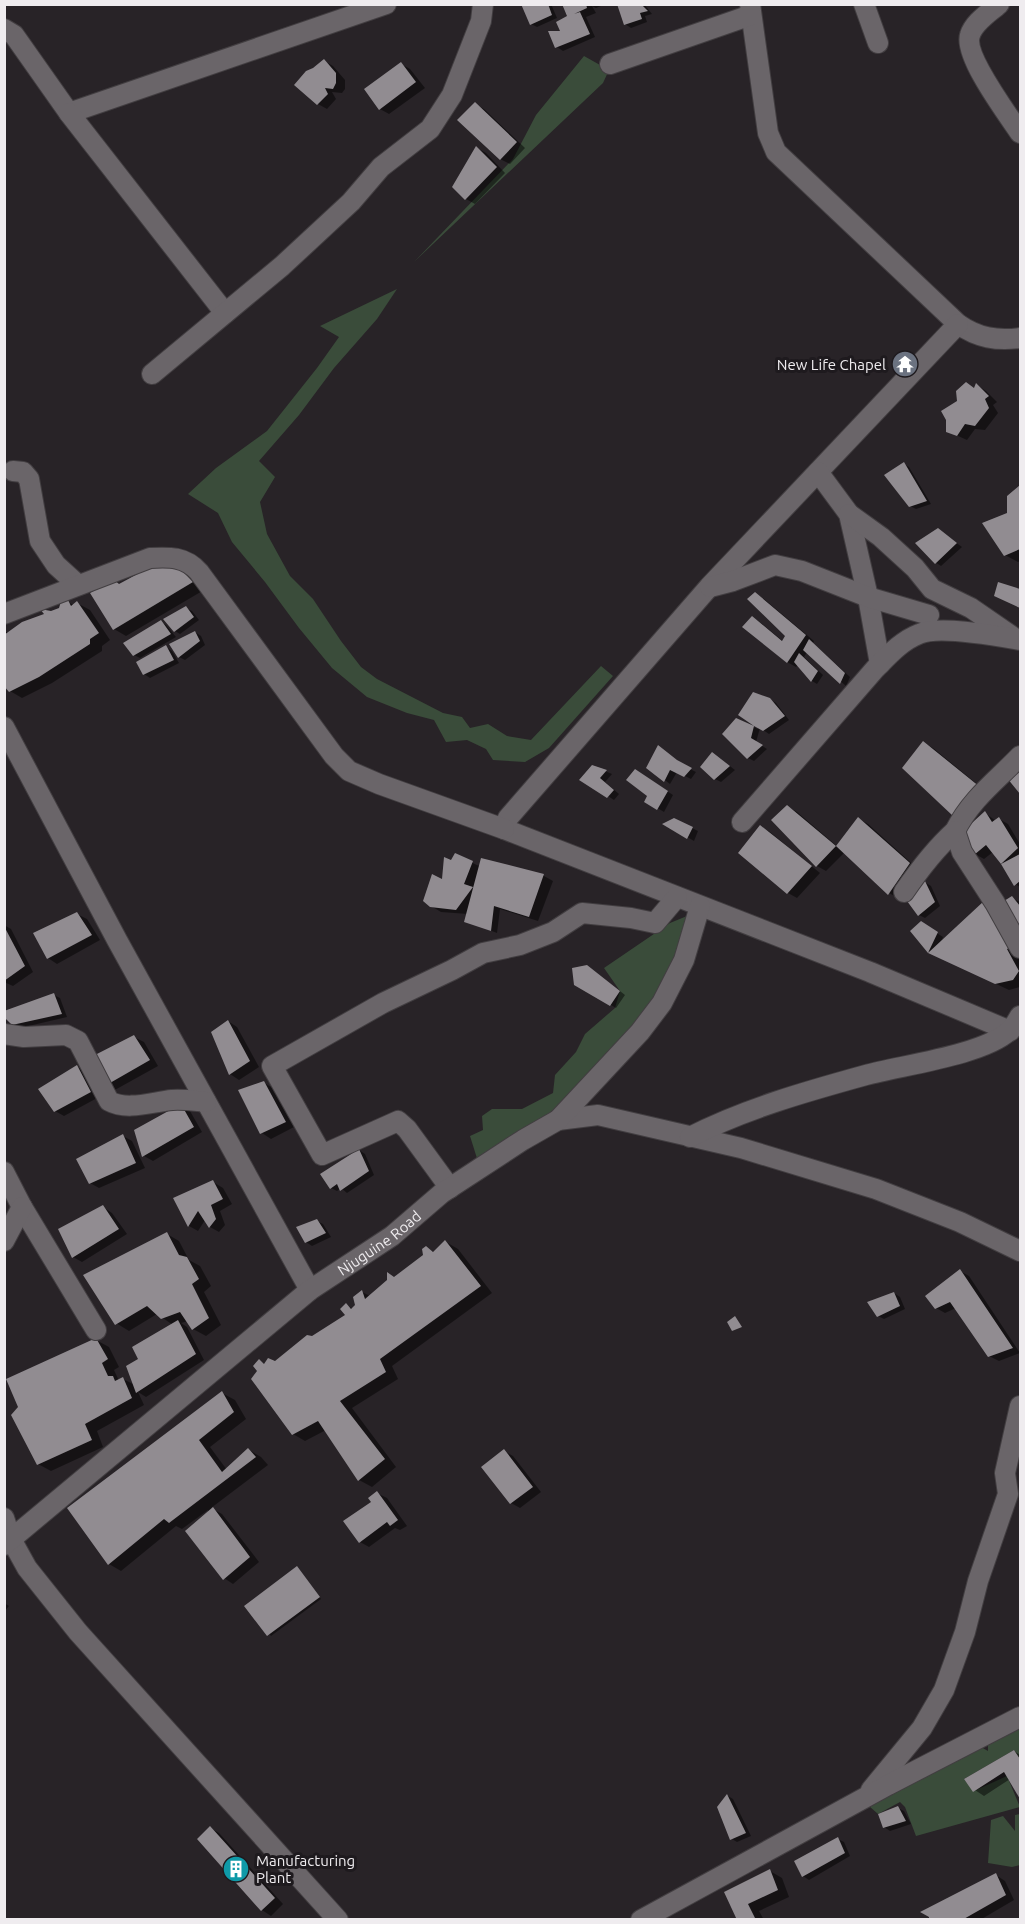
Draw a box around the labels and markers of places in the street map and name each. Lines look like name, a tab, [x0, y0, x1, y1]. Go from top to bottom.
temple icon: New Life Chapel	[890, 349, 920, 379]
place label: New Life Chapel	[777, 356, 886, 373]
place label: Manufacturing Plant	[256, 1852, 355, 1886]
building icon: Manufacturing Plant	[221, 1854, 251, 1884]

